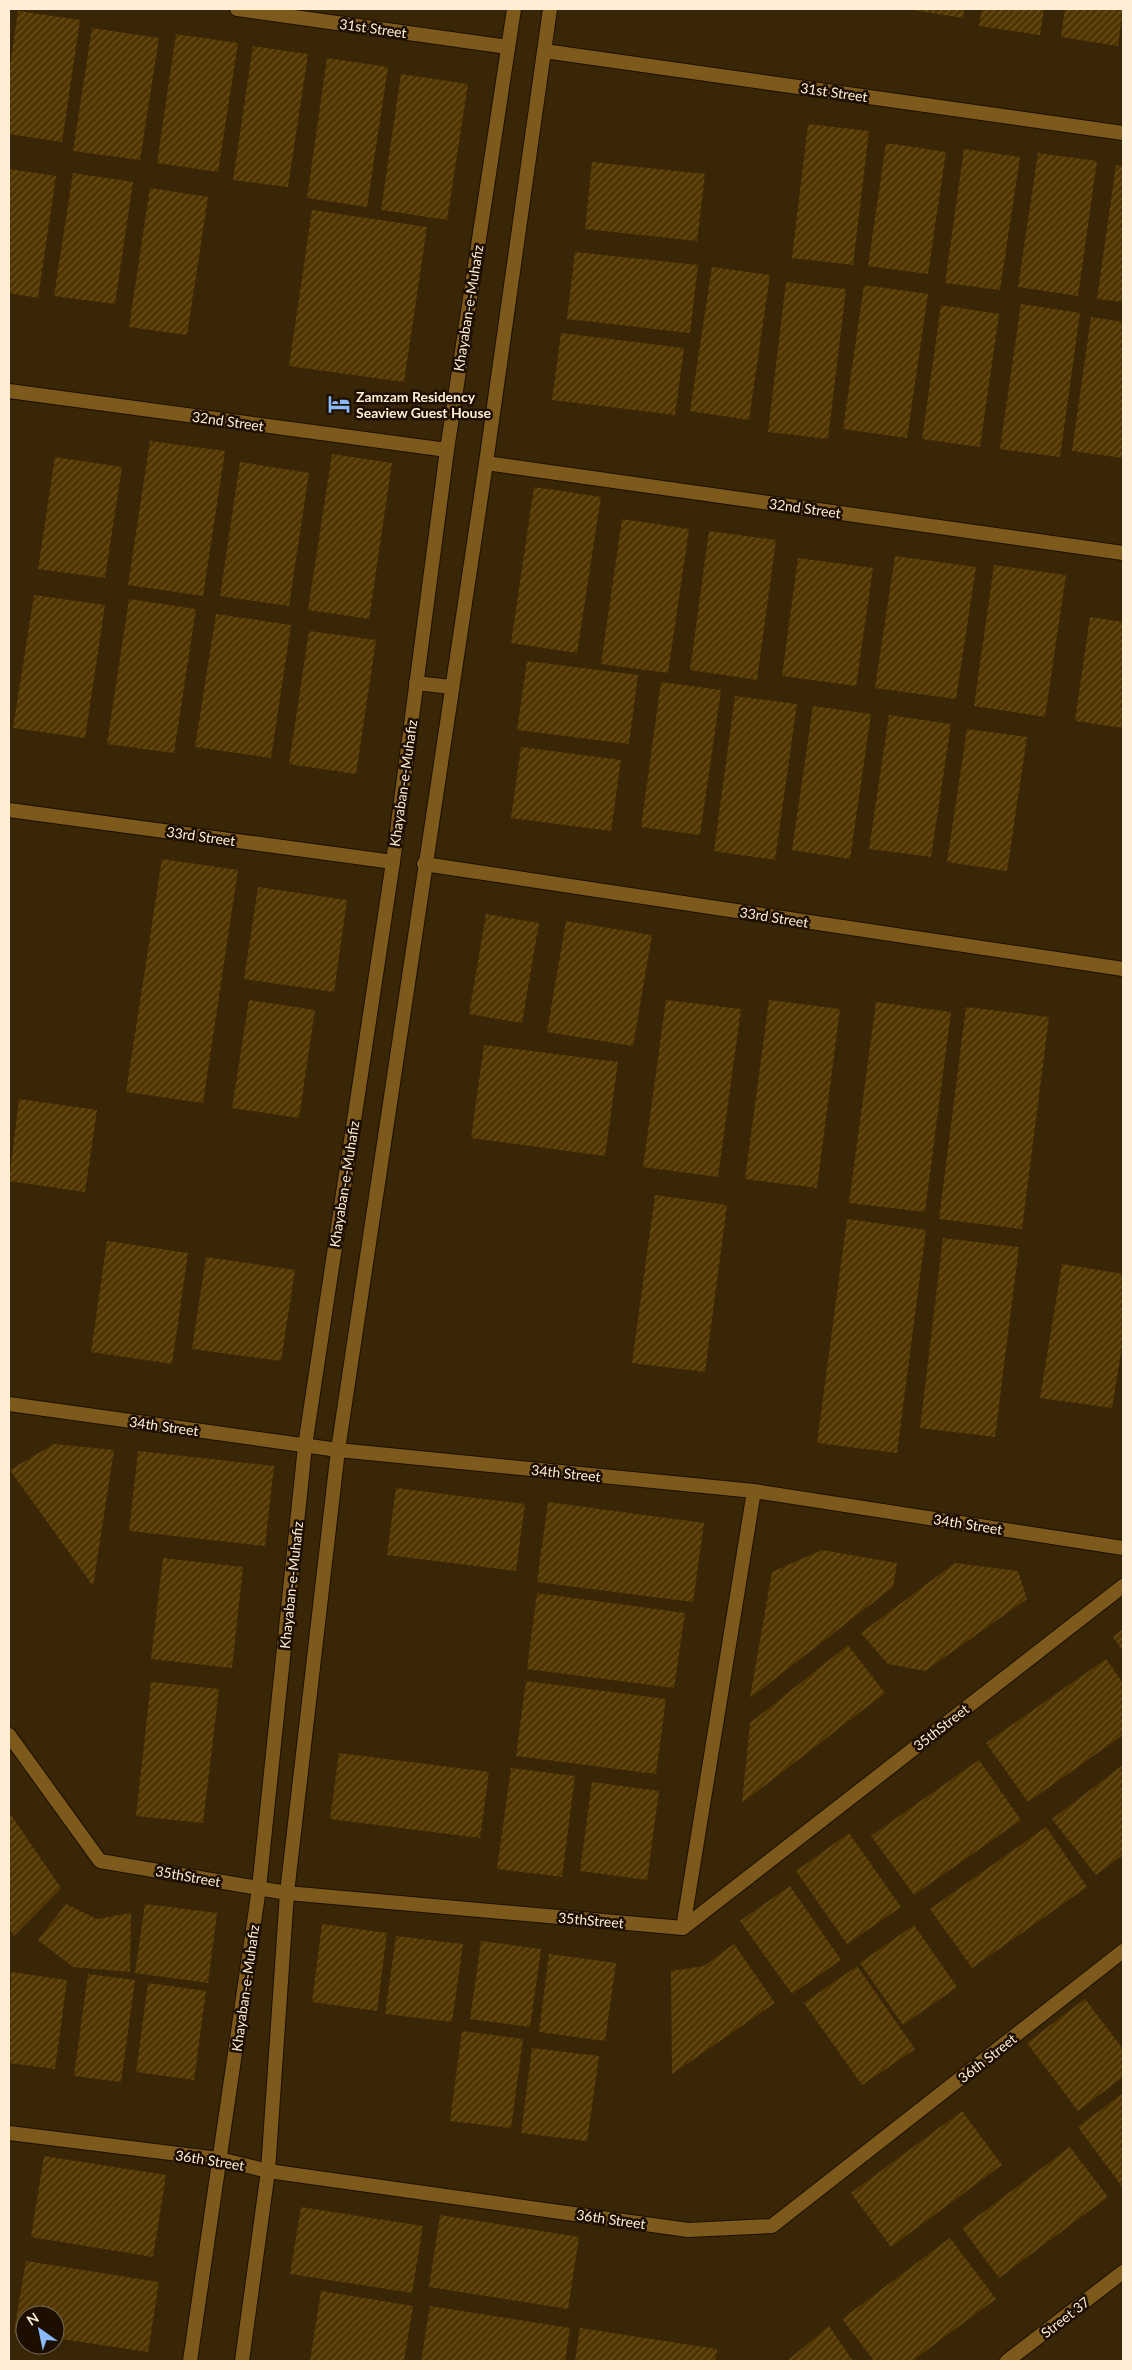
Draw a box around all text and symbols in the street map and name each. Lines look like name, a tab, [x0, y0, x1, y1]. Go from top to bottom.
street label: 31st Street	[338, 15, 408, 41]
street label: 31st Street	[799, 79, 869, 105]
street label: Khayaban-e-Muhafiz	[450, 243, 486, 373]
place label: Zamzam Residency Seaview Guest House	[356, 388, 492, 421]
hotel icon: Zamzam Residency Seaview Guest House	[326, 391, 352, 417]
street label: 32nd Street	[191, 408, 265, 434]
street label: 32nd Street	[768, 495, 842, 521]
street label: Khayaban-e-Muhafiz	[386, 718, 420, 848]
street label: 33rd Street	[165, 823, 237, 849]
street label: 33rd Street	[738, 903, 810, 931]
street label: Khayaban-e-Muhafiz	[326, 1119, 362, 1249]
street label: 34th Street	[128, 1413, 200, 1439]
street label: 34th Street	[531, 1461, 601, 1485]
street label: 34th Street	[932, 1510, 1004, 1538]
street label: Khayaban-e-Muhafiz	[276, 1520, 306, 1650]
street label: 35thStreet	[910, 1700, 972, 1754]
street label: 35thStreet	[154, 1862, 222, 1890]
street label: 35thStreet	[557, 1909, 625, 1931]
street label: Khayaban-e-Muhafiz	[228, 1923, 262, 2053]
street label: 36th Street	[954, 2030, 1020, 2086]
street label: 36th Street	[174, 2146, 246, 2174]
street label: 36th Street	[575, 2206, 647, 2232]
street label: Street 37	[1037, 2293, 1093, 2341]
north arrow	[15, 2305, 65, 2355]
text: N	[23, 2309, 42, 2329]

